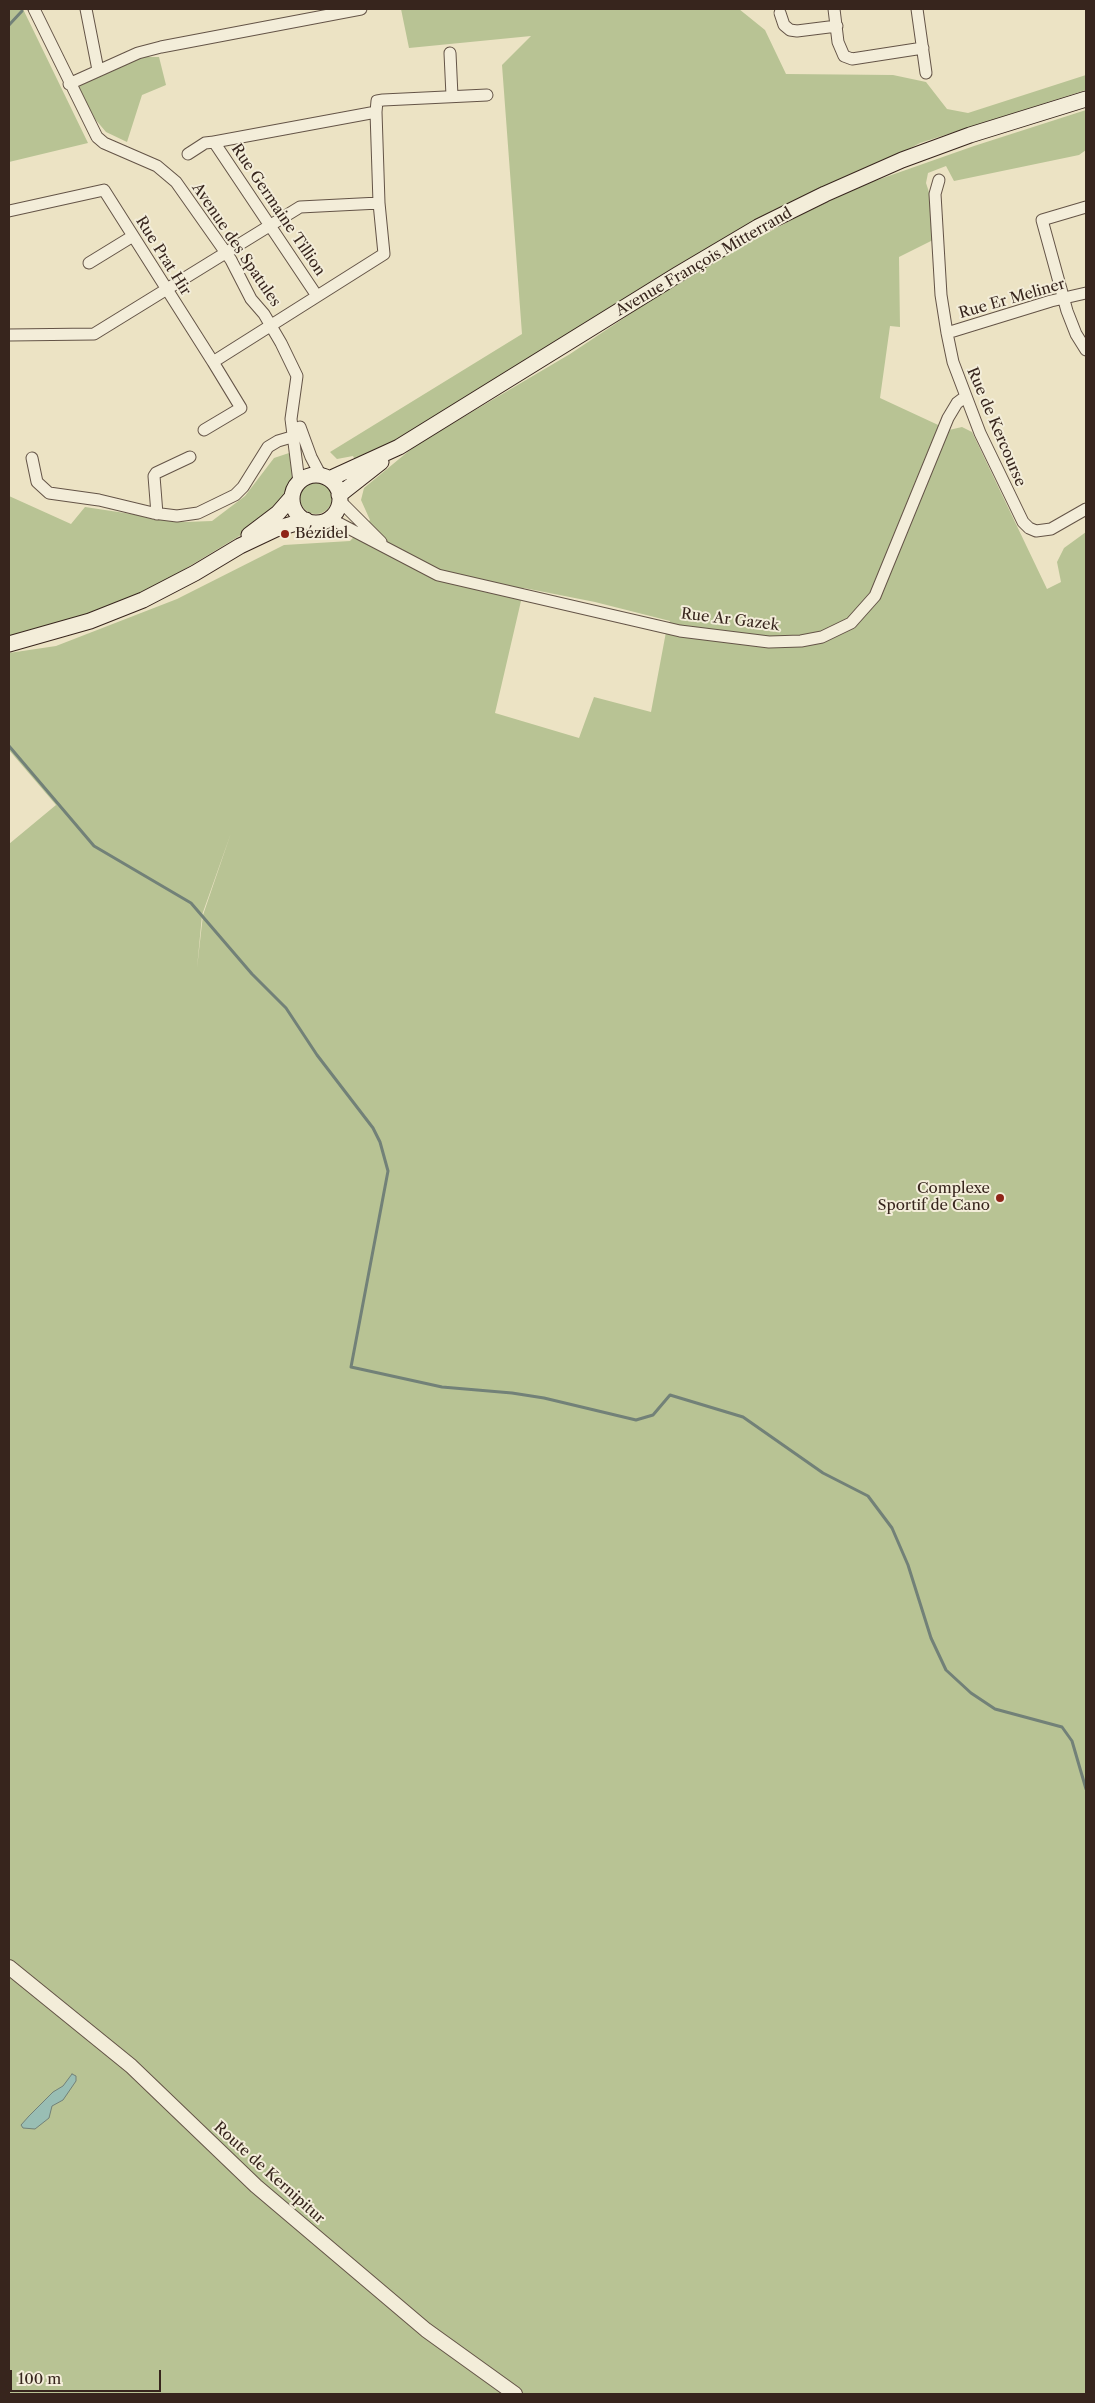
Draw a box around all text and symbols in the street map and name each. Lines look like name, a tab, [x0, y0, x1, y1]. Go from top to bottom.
street label: Rue Germaine Tillion	[227, 141, 329, 279]
street label: Avenue des Spatules	[188, 180, 284, 310]
street label: Avenue François Mitterrand	[613, 204, 795, 320]
street label: Rue Prat Hir	[132, 213, 194, 299]
street label: Rue Er Meliner	[957, 275, 1067, 323]
street label: Rue de Kercourse	[963, 365, 1029, 489]
place label: Bézidel	[295, 525, 348, 543]
marker: Bézidel	[279, 528, 291, 540]
street label: Rue Ar Gazek	[680, 605, 780, 635]
place label: Complexe Sportif de Cano	[878, 1180, 990, 1215]
marker: Complexe Sportif de Cano	[994, 1192, 1006, 1204]
street label: Route de Kernipitur	[210, 2118, 328, 2228]
scale bar	[12, 2360, 164, 2392]
text: 100 m	[18, 2369, 61, 2388]

